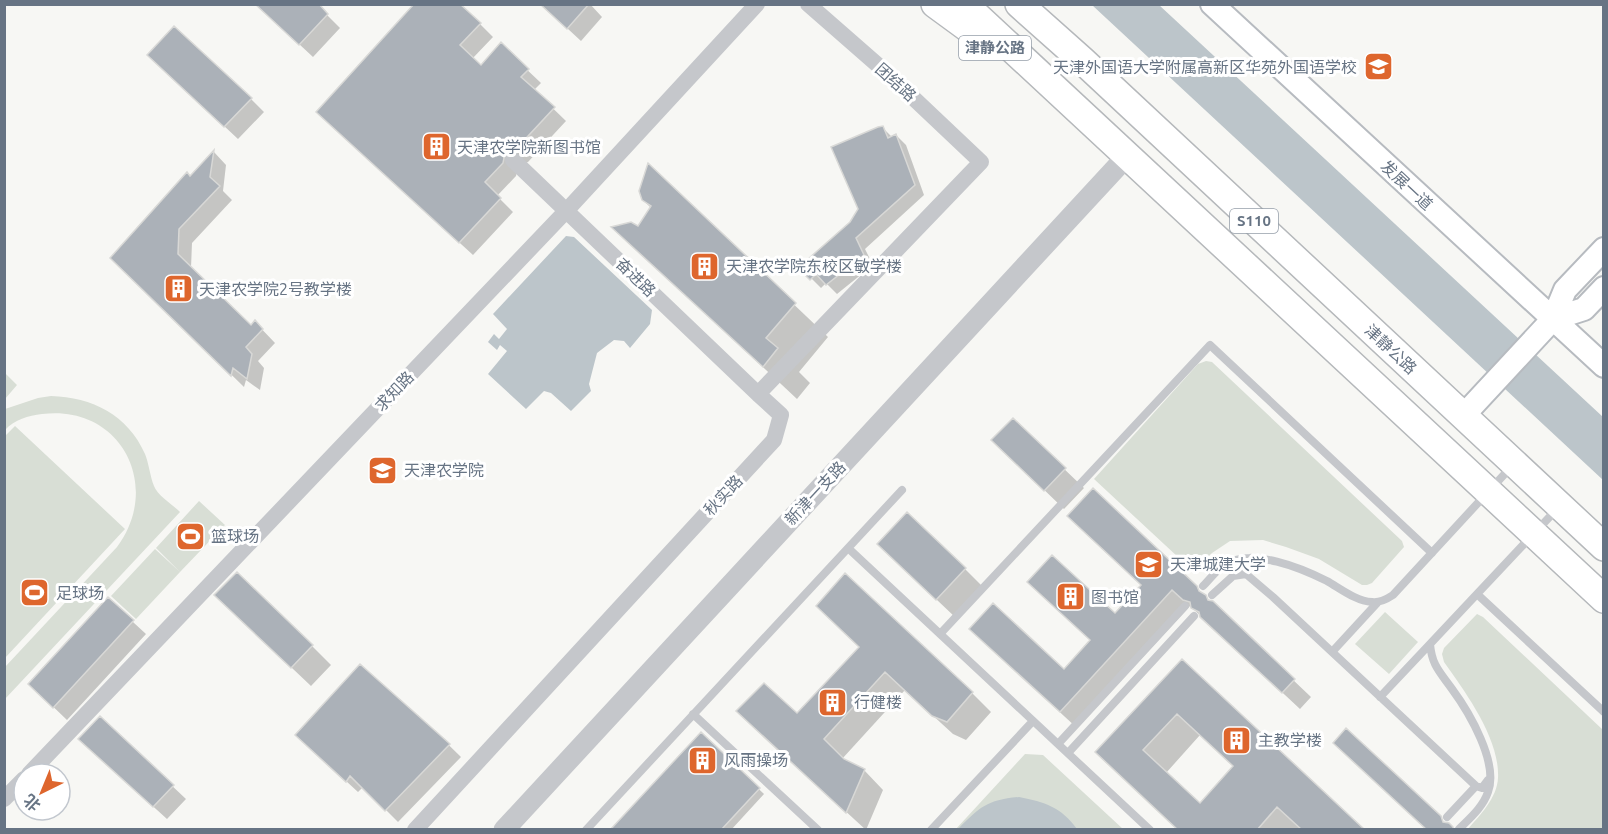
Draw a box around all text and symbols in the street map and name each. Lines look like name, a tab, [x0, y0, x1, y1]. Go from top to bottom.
road number: 津静公路	[959, 36, 1031, 60]
school or university icon: 天津外国语大学附属高新区华苑外国语学校	[1362, 51, 1394, 83]
place label: 天津外国语大学附属高新区华苑外国语学校	[1053, 58, 1357, 76]
street label: 团结路	[872, 59, 920, 105]
building icon: 天津农学院新图书馆	[420, 131, 452, 163]
place label: 天津农学院新图书馆	[457, 138, 601, 156]
street label: 发展一道	[1377, 157, 1437, 213]
road number: S110	[1230, 209, 1278, 233]
building icon: 天津农学院东校区敏学楼	[689, 250, 721, 282]
street label: 奋进路	[612, 254, 660, 300]
place label: 天津农学院东校区敏学楼	[726, 257, 902, 275]
building icon: 天津农学院2号教学楼	[162, 273, 194, 305]
place label: 天津农学院2号教学楼	[199, 280, 352, 298]
street label: 津静公路	[1361, 321, 1421, 377]
street label: 求知路	[371, 367, 417, 415]
school or university icon: 天津农学院	[367, 454, 399, 486]
street label: 新津一支路	[781, 458, 849, 528]
place label: 天津农学院	[404, 461, 484, 479]
street label: 秋实路	[700, 471, 746, 519]
sports icon: 篮球场	[174, 520, 206, 552]
place label: 篮球场	[211, 527, 259, 545]
school or university icon: 天津城建大学	[1133, 548, 1165, 580]
place label: 天津城建大学	[1170, 555, 1266, 573]
sports icon: 足球场	[19, 577, 51, 609]
building icon: 图书馆	[1054, 581, 1086, 613]
place label: 足球场	[56, 584, 104, 602]
place label: 图书馆	[1091, 588, 1139, 606]
building icon: 行健楼	[817, 686, 849, 718]
place label: 行健楼	[854, 693, 902, 711]
building icon: 主教学楼	[1221, 724, 1253, 756]
place label: 主教学楼	[1258, 731, 1322, 749]
building icon: 风雨操场	[687, 744, 719, 776]
place label: 风雨操场	[724, 751, 788, 769]
north arrow	[12, 762, 72, 822]
text: 北	[20, 791, 44, 815]

